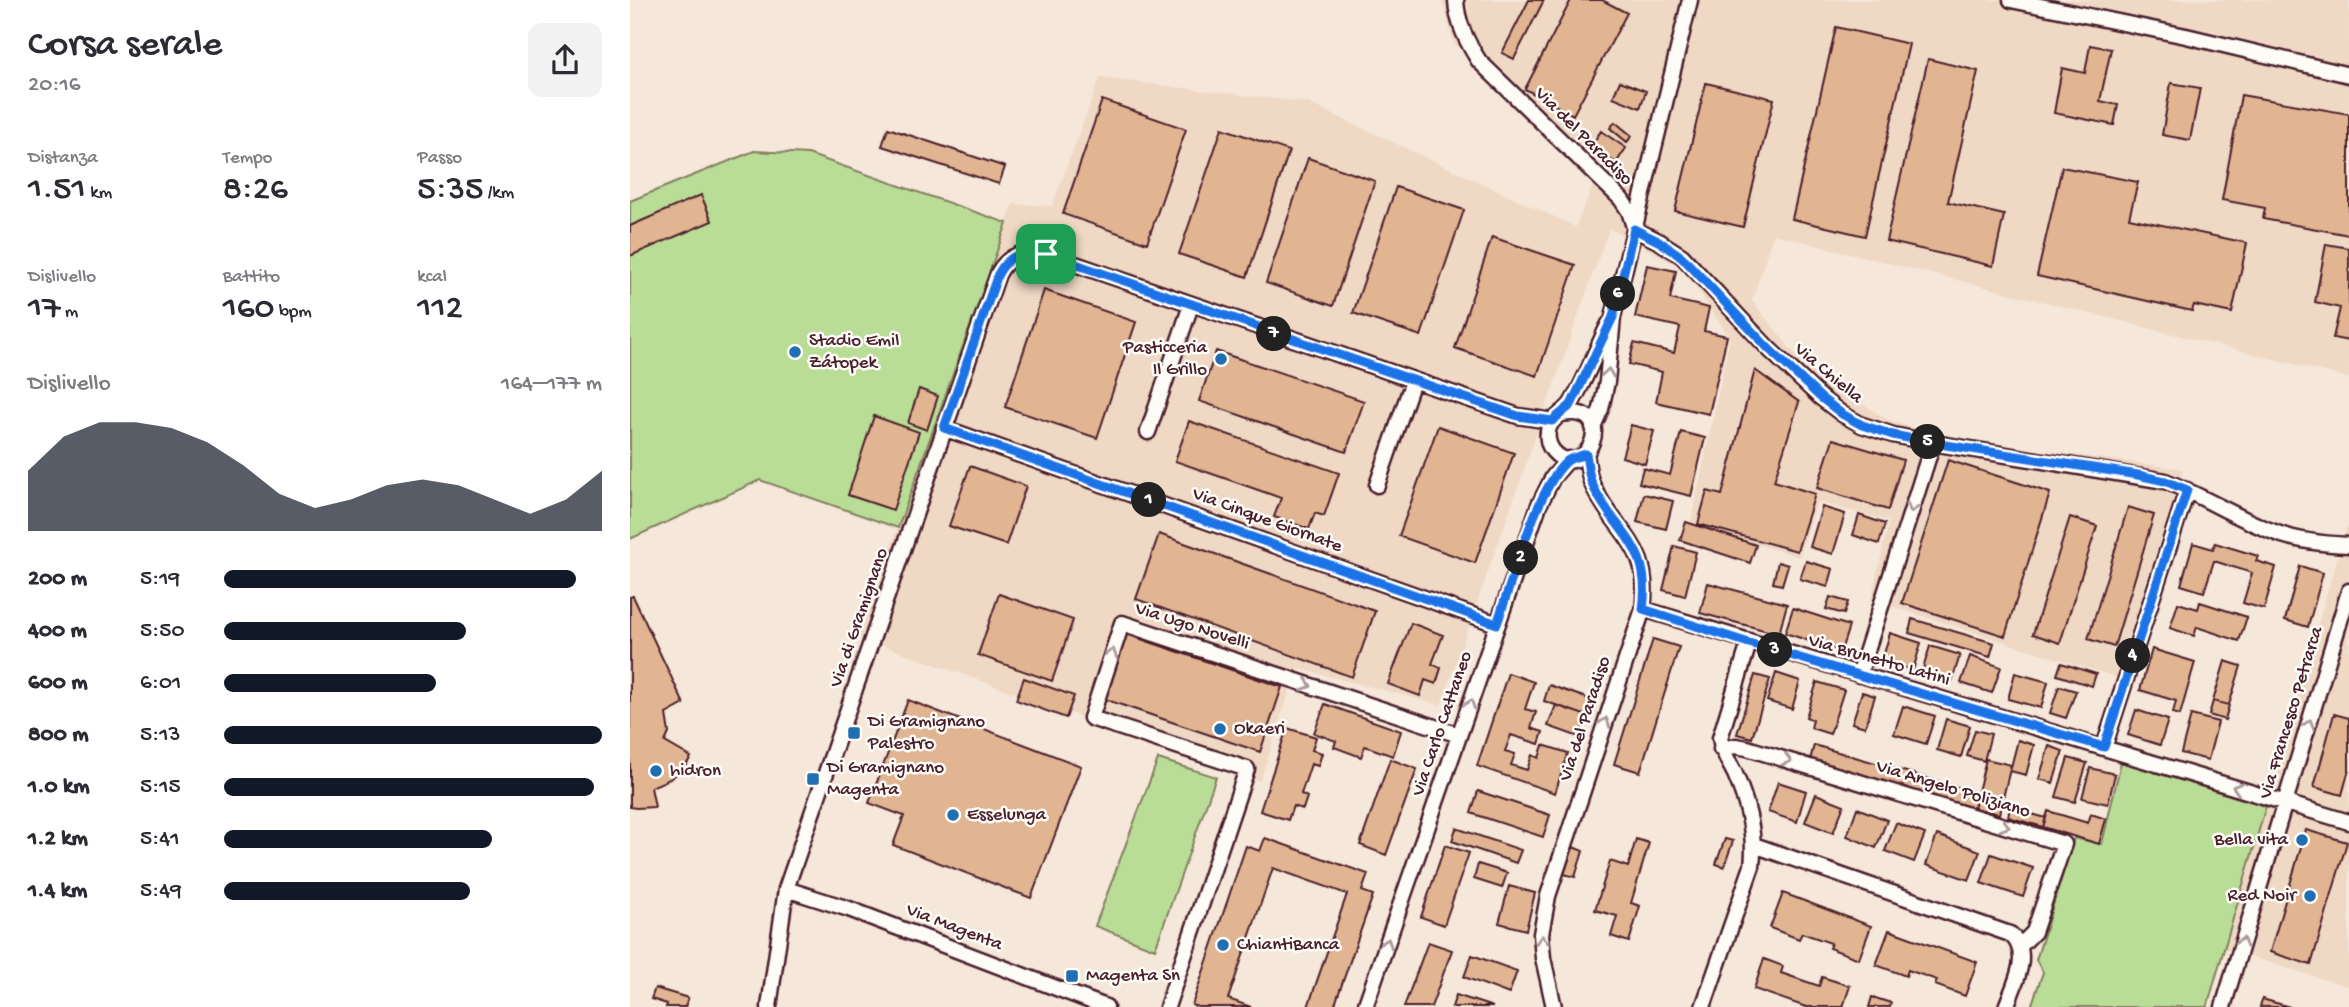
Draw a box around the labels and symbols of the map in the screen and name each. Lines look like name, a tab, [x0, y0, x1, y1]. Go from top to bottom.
street label: Via del Paradiso	[1528, 82, 1637, 191]
pin	[1016, 224, 1076, 284]
pin: 6	[1600, 276, 1636, 312]
pin: 7	[1256, 316, 1292, 352]
place label: Stadio Emil Zátopek	[809, 330, 899, 375]
place label: Pasticceria Il Grillo	[1122, 337, 1208, 382]
street label: Via Chiella	[1788, 338, 1868, 410]
marker: Stadio Emil Zátopek	[787, 344, 803, 360]
marker: Pasticceria Il Grillo	[1213, 351, 1229, 367]
one-way arrow	[1601, 367, 1616, 378]
pin: 5	[1910, 424, 1946, 460]
pin: 1	[1132, 482, 1166, 518]
street label: Via Cinque Giornate	[1188, 483, 1345, 559]
one-way arrow	[1906, 502, 1920, 514]
pin: 2	[1504, 540, 1538, 576]
street label: Via di Gramignano	[825, 545, 895, 692]
street label: Via Ugo Novelli	[1131, 597, 1252, 656]
street label: Via Francesco Petrarca	[2255, 623, 2330, 803]
street label: Via Brunetto Latini	[1805, 630, 1952, 692]
pin: 3	[1758, 632, 1792, 668]
pin: 4	[2116, 638, 2150, 674]
one-way arrow	[1104, 648, 1118, 660]
street label: Via Carlo Cattaneo	[1407, 649, 1479, 800]
street label: Via del Paradiso	[1555, 654, 1617, 785]
one-way arrow	[1301, 677, 1313, 691]
one-way arrow	[1462, 699, 1476, 711]
place label: Di Gramignano Palestro	[866, 711, 985, 756]
one-way arrow	[1597, 717, 1611, 729]
place label: Okaeri	[1234, 718, 1285, 741]
one-way arrow	[2300, 718, 2315, 730]
marker: Okaeri	[1212, 721, 1228, 737]
marker: Di Gramignano Palestro	[846, 725, 862, 741]
one-way arrow	[1781, 752, 1793, 766]
street label: Via Angelo Poliziano	[1872, 755, 2033, 824]
place label: Di Gramignano Magenta	[825, 757, 944, 802]
place label: hidron	[670, 760, 721, 783]
marker: hidron	[648, 763, 664, 779]
marker: Di Gramignano Magenta	[805, 771, 821, 787]
one-way arrow	[2231, 781, 2243, 796]
place label: Esselunga	[967, 804, 1048, 827]
marker: Esselunga	[945, 807, 961, 823]
one-way arrow	[1999, 817, 2011, 832]
place label: Bella vita	[2213, 829, 2289, 852]
marker: Bella vita	[2294, 832, 2310, 848]
place label: Red Noir	[2227, 885, 2298, 908]
marker: Red Noir	[2302, 888, 2318, 904]
street label: Via Magenta	[902, 899, 1007, 957]
place label: ChiantiBanca	[1237, 934, 1341, 957]
one-way arrow	[1535, 934, 1550, 945]
one-way arrow	[2234, 936, 2249, 948]
marker: ChiantiBanca	[1215, 937, 1231, 953]
one-way arrow	[1379, 937, 1393, 949]
place label: Magenta Sn	[1086, 965, 1180, 988]
marker: Magenta Sn	[1064, 968, 1080, 984]

